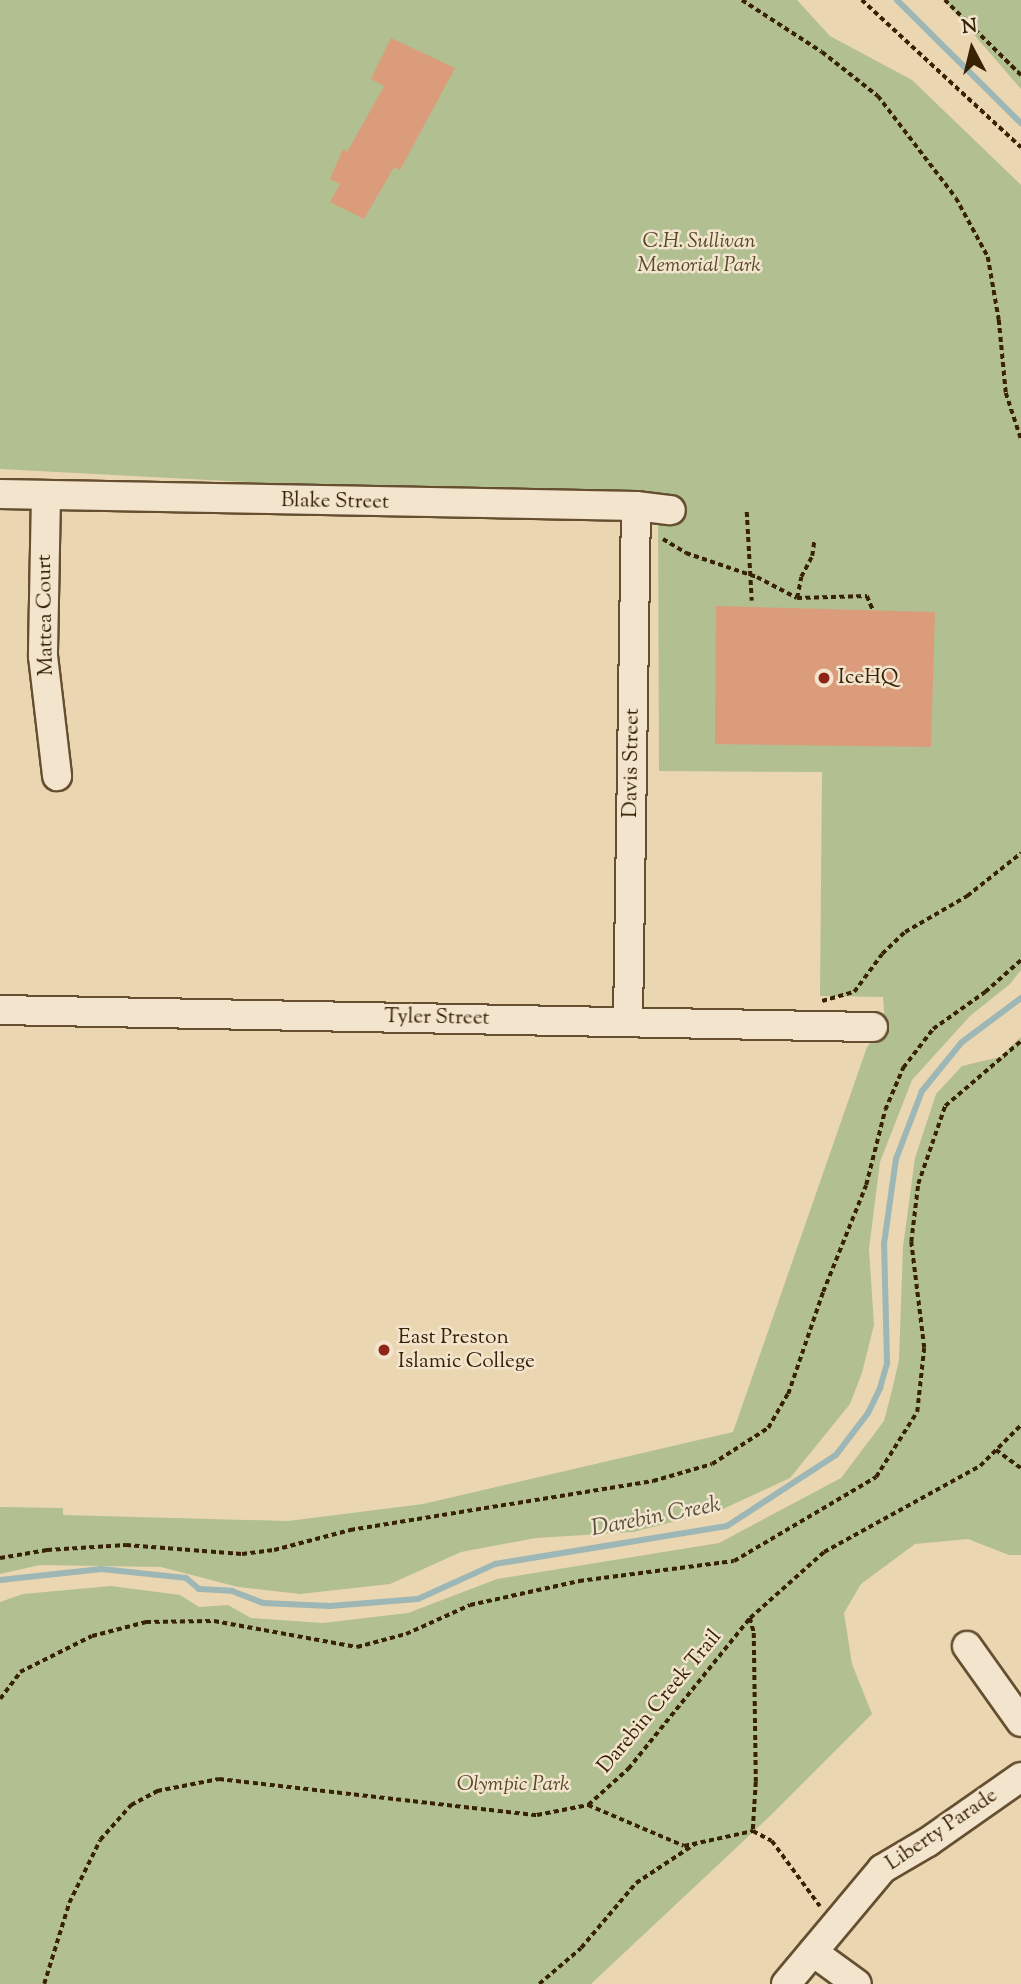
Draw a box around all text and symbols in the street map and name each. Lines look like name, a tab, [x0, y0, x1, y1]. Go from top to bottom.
text: N	[960, 13, 979, 42]
north arrow	[937, 14, 1007, 84]
park label: C.H. Sullivan Memorial Park	[637, 229, 761, 279]
street label: Blake Street	[281, 488, 389, 516]
street label: Mattea Court	[32, 554, 60, 676]
place label: IceHQ	[838, 665, 898, 691]
marker: IceHQ	[816, 670, 832, 686]
street label: Davis Street	[618, 708, 646, 818]
street label: Tyler Street	[384, 1004, 490, 1032]
place label: East Preston Islamic College	[398, 1325, 535, 1375]
marker: East Preston Islamic College	[376, 1342, 392, 1358]
water label: Darebin Creek	[589, 1492, 723, 1544]
street label: Darebin Creek Trail	[592, 1625, 728, 1779]
park label: Olympic Park	[457, 1772, 569, 1798]
street label: Liberty Parade	[881, 1783, 1003, 1877]

